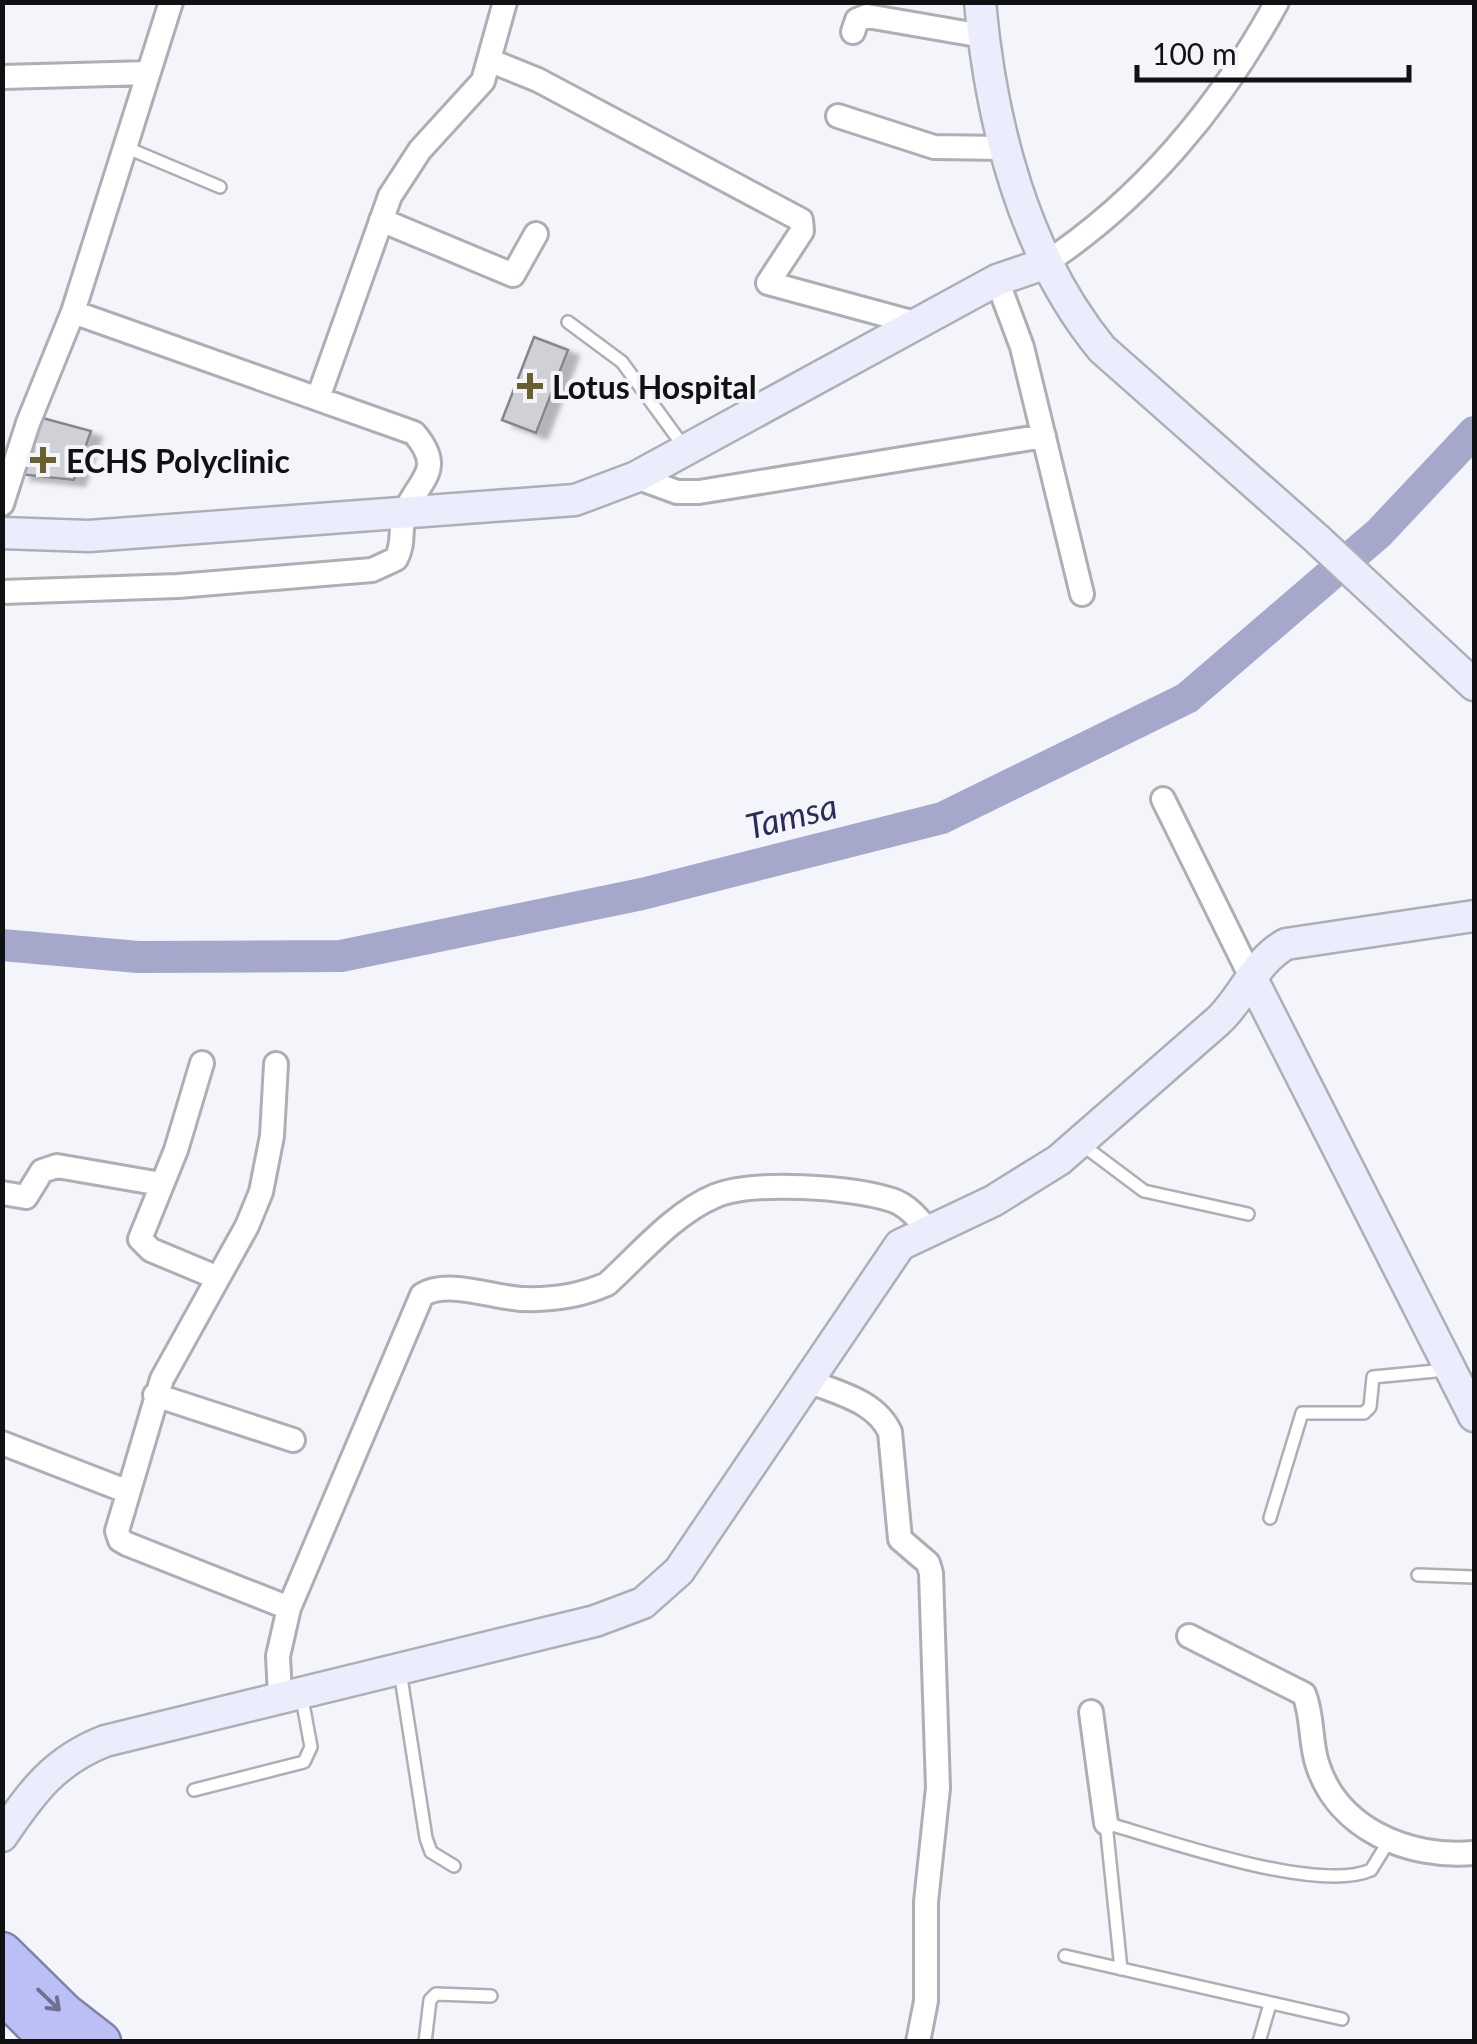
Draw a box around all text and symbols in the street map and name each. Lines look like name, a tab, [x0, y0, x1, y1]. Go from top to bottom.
scale bar	[1137, 20, 1410, 82]
text: 100 m	[1152, 35, 1237, 71]
place label: Lotus Hospital	[552, 367, 757, 406]
marker: Lotus Hospital	[517, 373, 543, 399]
place label: ECHS Polyclinic	[66, 441, 290, 480]
marker: ECHS Polyclinic	[30, 447, 56, 473]
water label: Tamsa	[741, 783, 841, 847]
one-way arrow	[36, 1988, 61, 2011]

